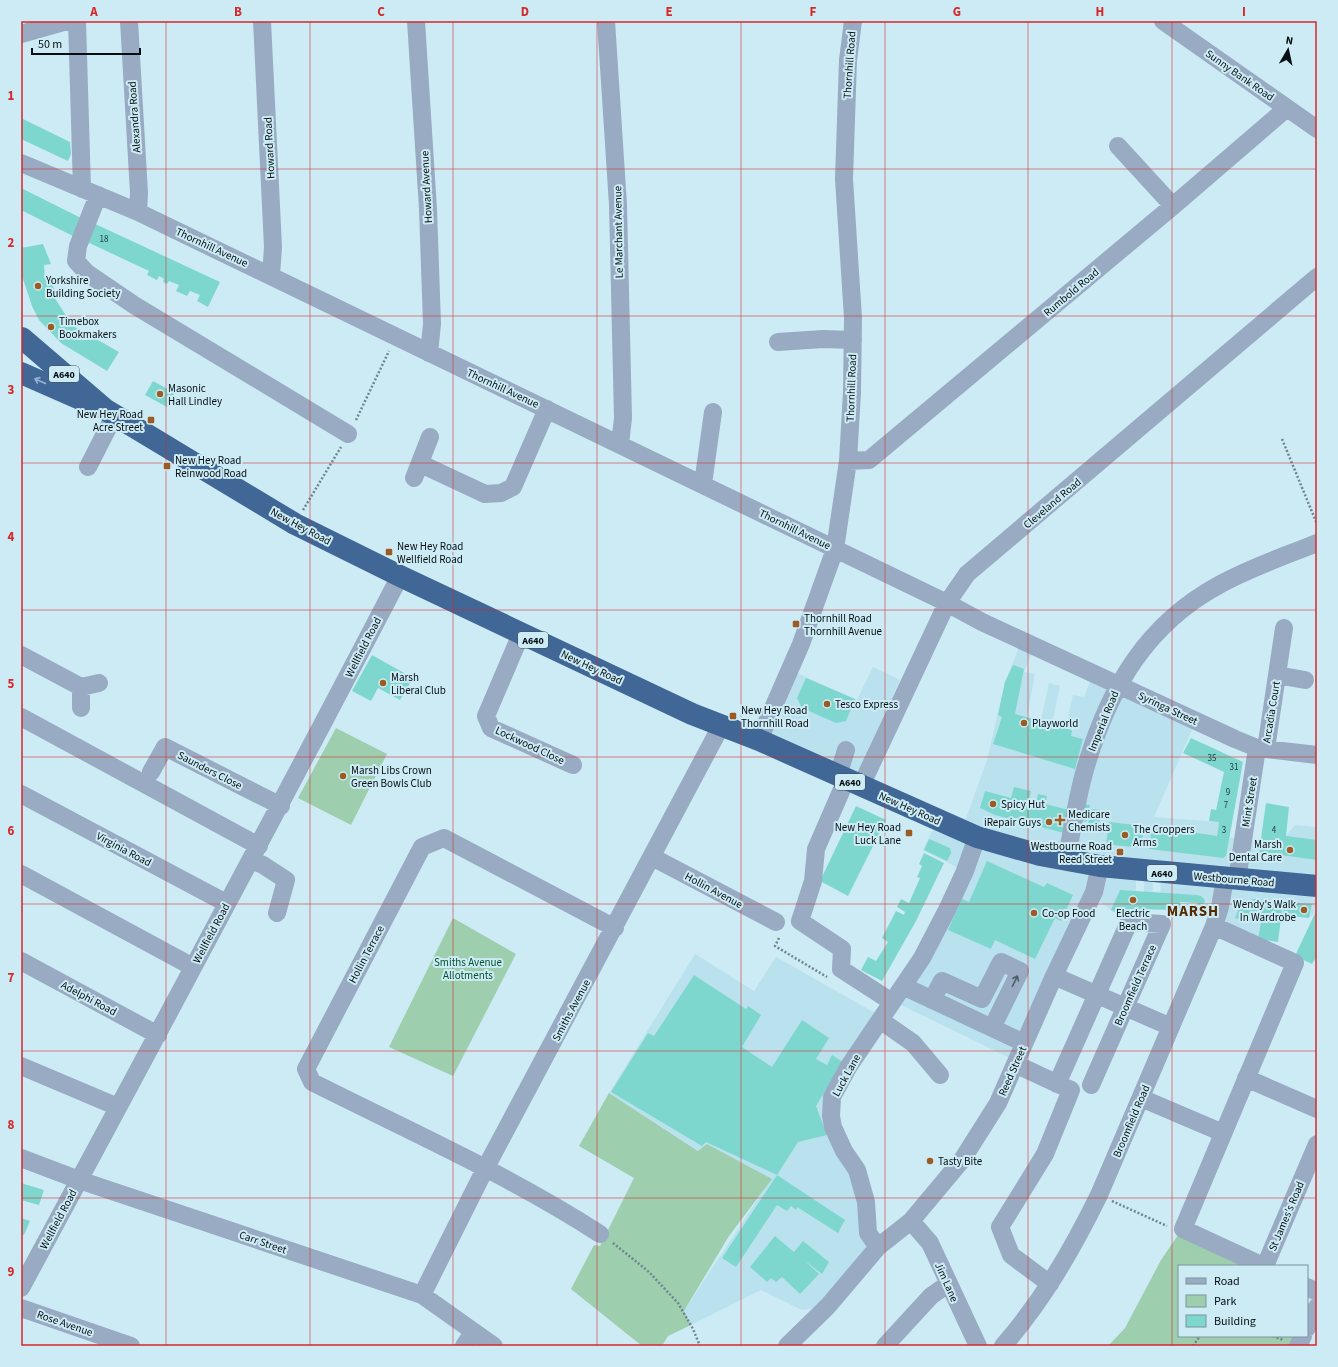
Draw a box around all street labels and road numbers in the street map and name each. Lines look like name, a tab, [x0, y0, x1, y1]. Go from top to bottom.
street label: Thornhill Road	[840, 31, 859, 99]
street label: Sunny Bank Road	[1202, 46, 1277, 105]
street label: Alexandra Road	[125, 81, 144, 153]
street label: Howard Road	[260, 117, 279, 179]
street label: Howard Avenue	[417, 150, 436, 223]
street label: Le Marchant Avenue	[610, 185, 627, 278]
street label: Thornhill Avenue	[173, 224, 251, 271]
street label: Rumbold Road	[1040, 265, 1102, 320]
street label: Thornhill Road	[843, 354, 860, 422]
street label: Thornhill Avenue	[464, 365, 542, 412]
road number: A640	[49, 366, 79, 382]
street label: Cleveland Road	[1020, 475, 1085, 532]
street label: New Hey Road	[268, 504, 334, 549]
street label: Thornhill Avenue	[756, 506, 834, 554]
street label: Wellfield Road	[342, 615, 385, 680]
road number: A640	[518, 632, 548, 648]
street label: New Hey Road	[559, 647, 625, 688]
street label: Arcadia Court	[1259, 680, 1284, 744]
street label: Syringa Street	[1136, 688, 1200, 729]
street label: Imperial Road	[1084, 689, 1122, 754]
street label: Lockwood Close	[493, 723, 567, 768]
street label: Saunders Close	[175, 748, 245, 793]
road number: A640	[835, 774, 865, 790]
street label: Mint Street	[1238, 776, 1261, 828]
street label: New Hey Road	[876, 788, 943, 829]
street label: Virginia Road	[94, 829, 154, 870]
road number: A640	[1147, 865, 1177, 881]
street label: Westbourne Road	[1193, 868, 1275, 891]
street label: Hollin Avenue	[682, 869, 746, 912]
street label: Wellfield Road	[189, 901, 234, 966]
street label: Hollin Terrace	[345, 922, 388, 986]
street label: Broomfield Terrace	[1111, 942, 1160, 1028]
street label: Smiths Avenue	[549, 976, 594, 1044]
street label: Adelphi Road	[58, 978, 119, 1019]
street label: Reed Street	[995, 1044, 1030, 1098]
street label: Luck Lane	[829, 1051, 864, 1099]
street label: Broomfield Road	[1109, 1083, 1153, 1160]
street label: St James's Road	[1265, 1179, 1308, 1253]
street label: Wellfield Road	[36, 1187, 81, 1252]
street label: Carr Street	[237, 1227, 289, 1258]
street label: Jim Lane	[931, 1260, 962, 1305]
street label: Rose Avenue	[35, 1307, 95, 1340]

